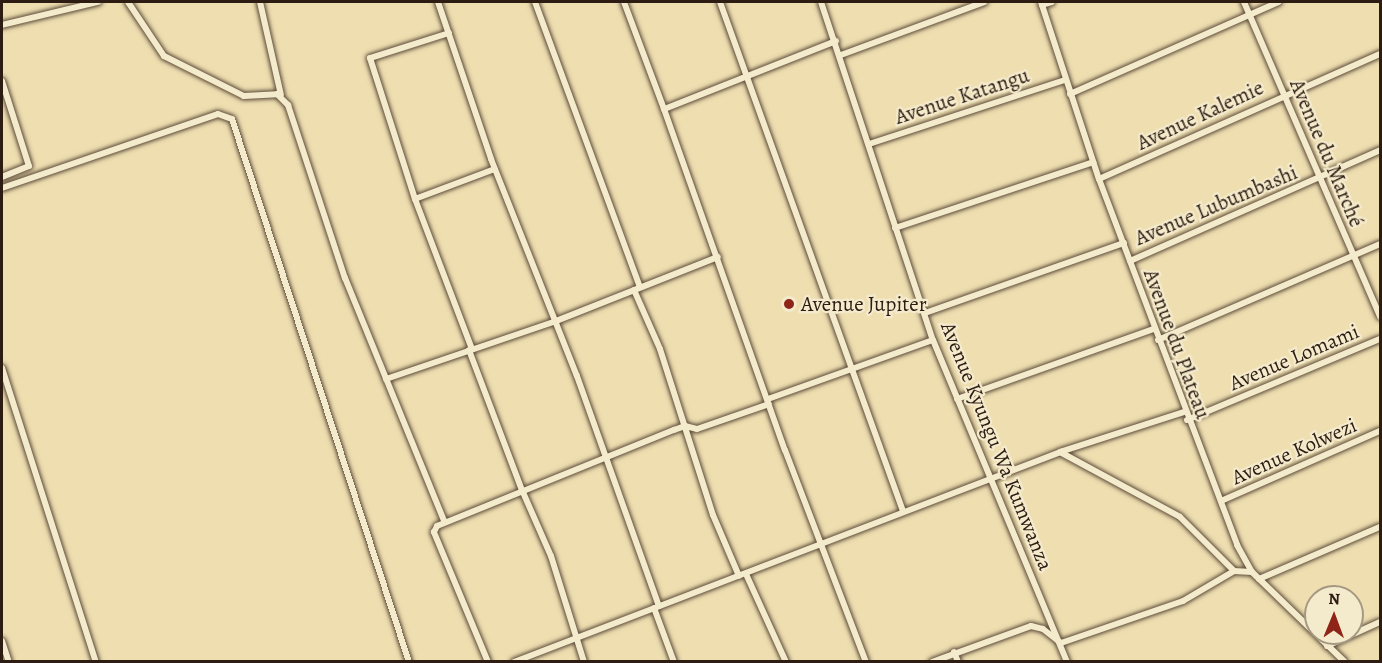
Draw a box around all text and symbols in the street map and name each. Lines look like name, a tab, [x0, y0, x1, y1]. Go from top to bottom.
street label: Avenue Katangu	[892, 62, 1032, 130]
street label: Avenue Kalemie	[1133, 75, 1267, 155]
street label: Avenue du Marché	[1284, 75, 1370, 231]
street label: Avenue Lubumbashi	[1131, 159, 1301, 251]
street label: Avenue du Plateau	[1138, 266, 1216, 422]
place label: Avenue Jupiter	[801, 291, 927, 317]
marker: Avenue Jupiter	[782, 297, 796, 311]
street label: Avenue Kyungu Wa Kumwanza	[936, 318, 1058, 574]
street label: Avenue Lomami	[1225, 318, 1363, 396]
street label: Avenue Kolwezi	[1228, 412, 1360, 490]
north arrow	[1304, 585, 1364, 645]
text: N	[1328, 588, 1340, 610]

